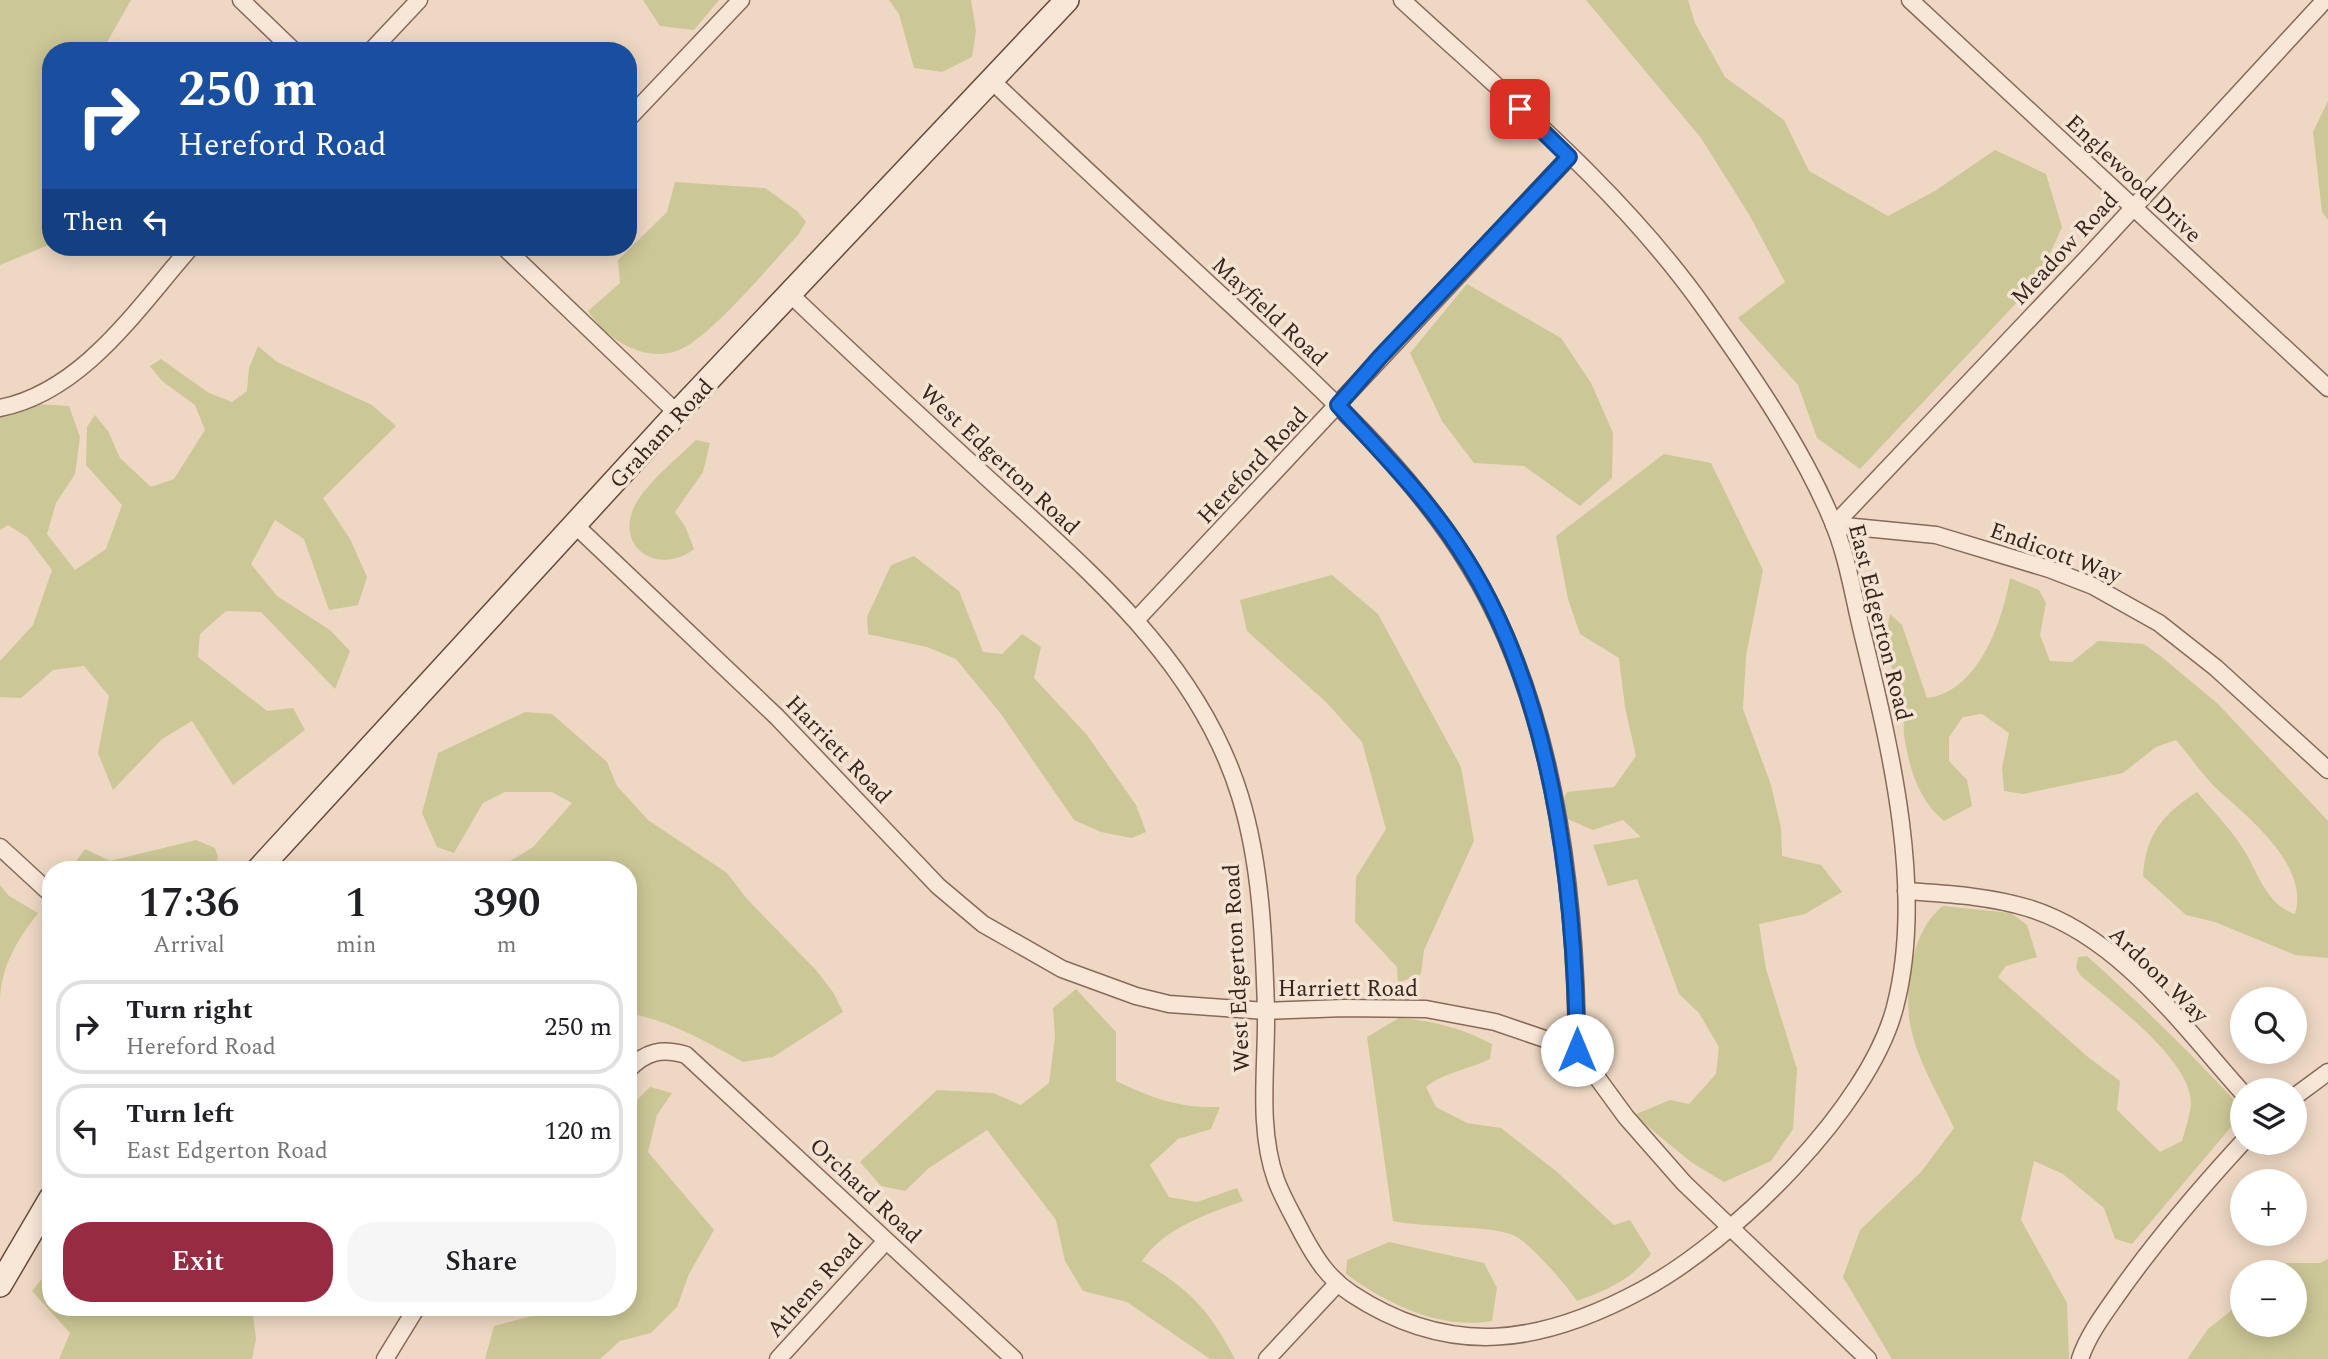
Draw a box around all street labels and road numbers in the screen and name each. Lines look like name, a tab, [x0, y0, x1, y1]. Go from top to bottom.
street label: Englewood Drive	[2057, 106, 2209, 252]
street label: Meadow Road	[2003, 184, 2127, 314]
street label: Mayfield Road	[1203, 249, 1335, 375]
street label: Graham Road	[602, 371, 723, 497]
street label: West Edgerton Road	[911, 376, 1087, 544]
street label: Hereford Road	[1189, 399, 1317, 533]
street label: Endicott Way	[1985, 513, 2127, 594]
street label: East Edgerton Road	[1838, 520, 1921, 725]
street label: Harriett Road	[777, 687, 899, 813]
street label: West Edgerton Road	[1215, 863, 1260, 1073]
street label: Ardoon Way	[2100, 918, 2217, 1033]
street label: Harriett Road	[1278, 972, 1418, 1007]
street label: Orchard Road	[801, 1130, 929, 1253]
street label: Athens Road	[759, 1226, 872, 1346]

